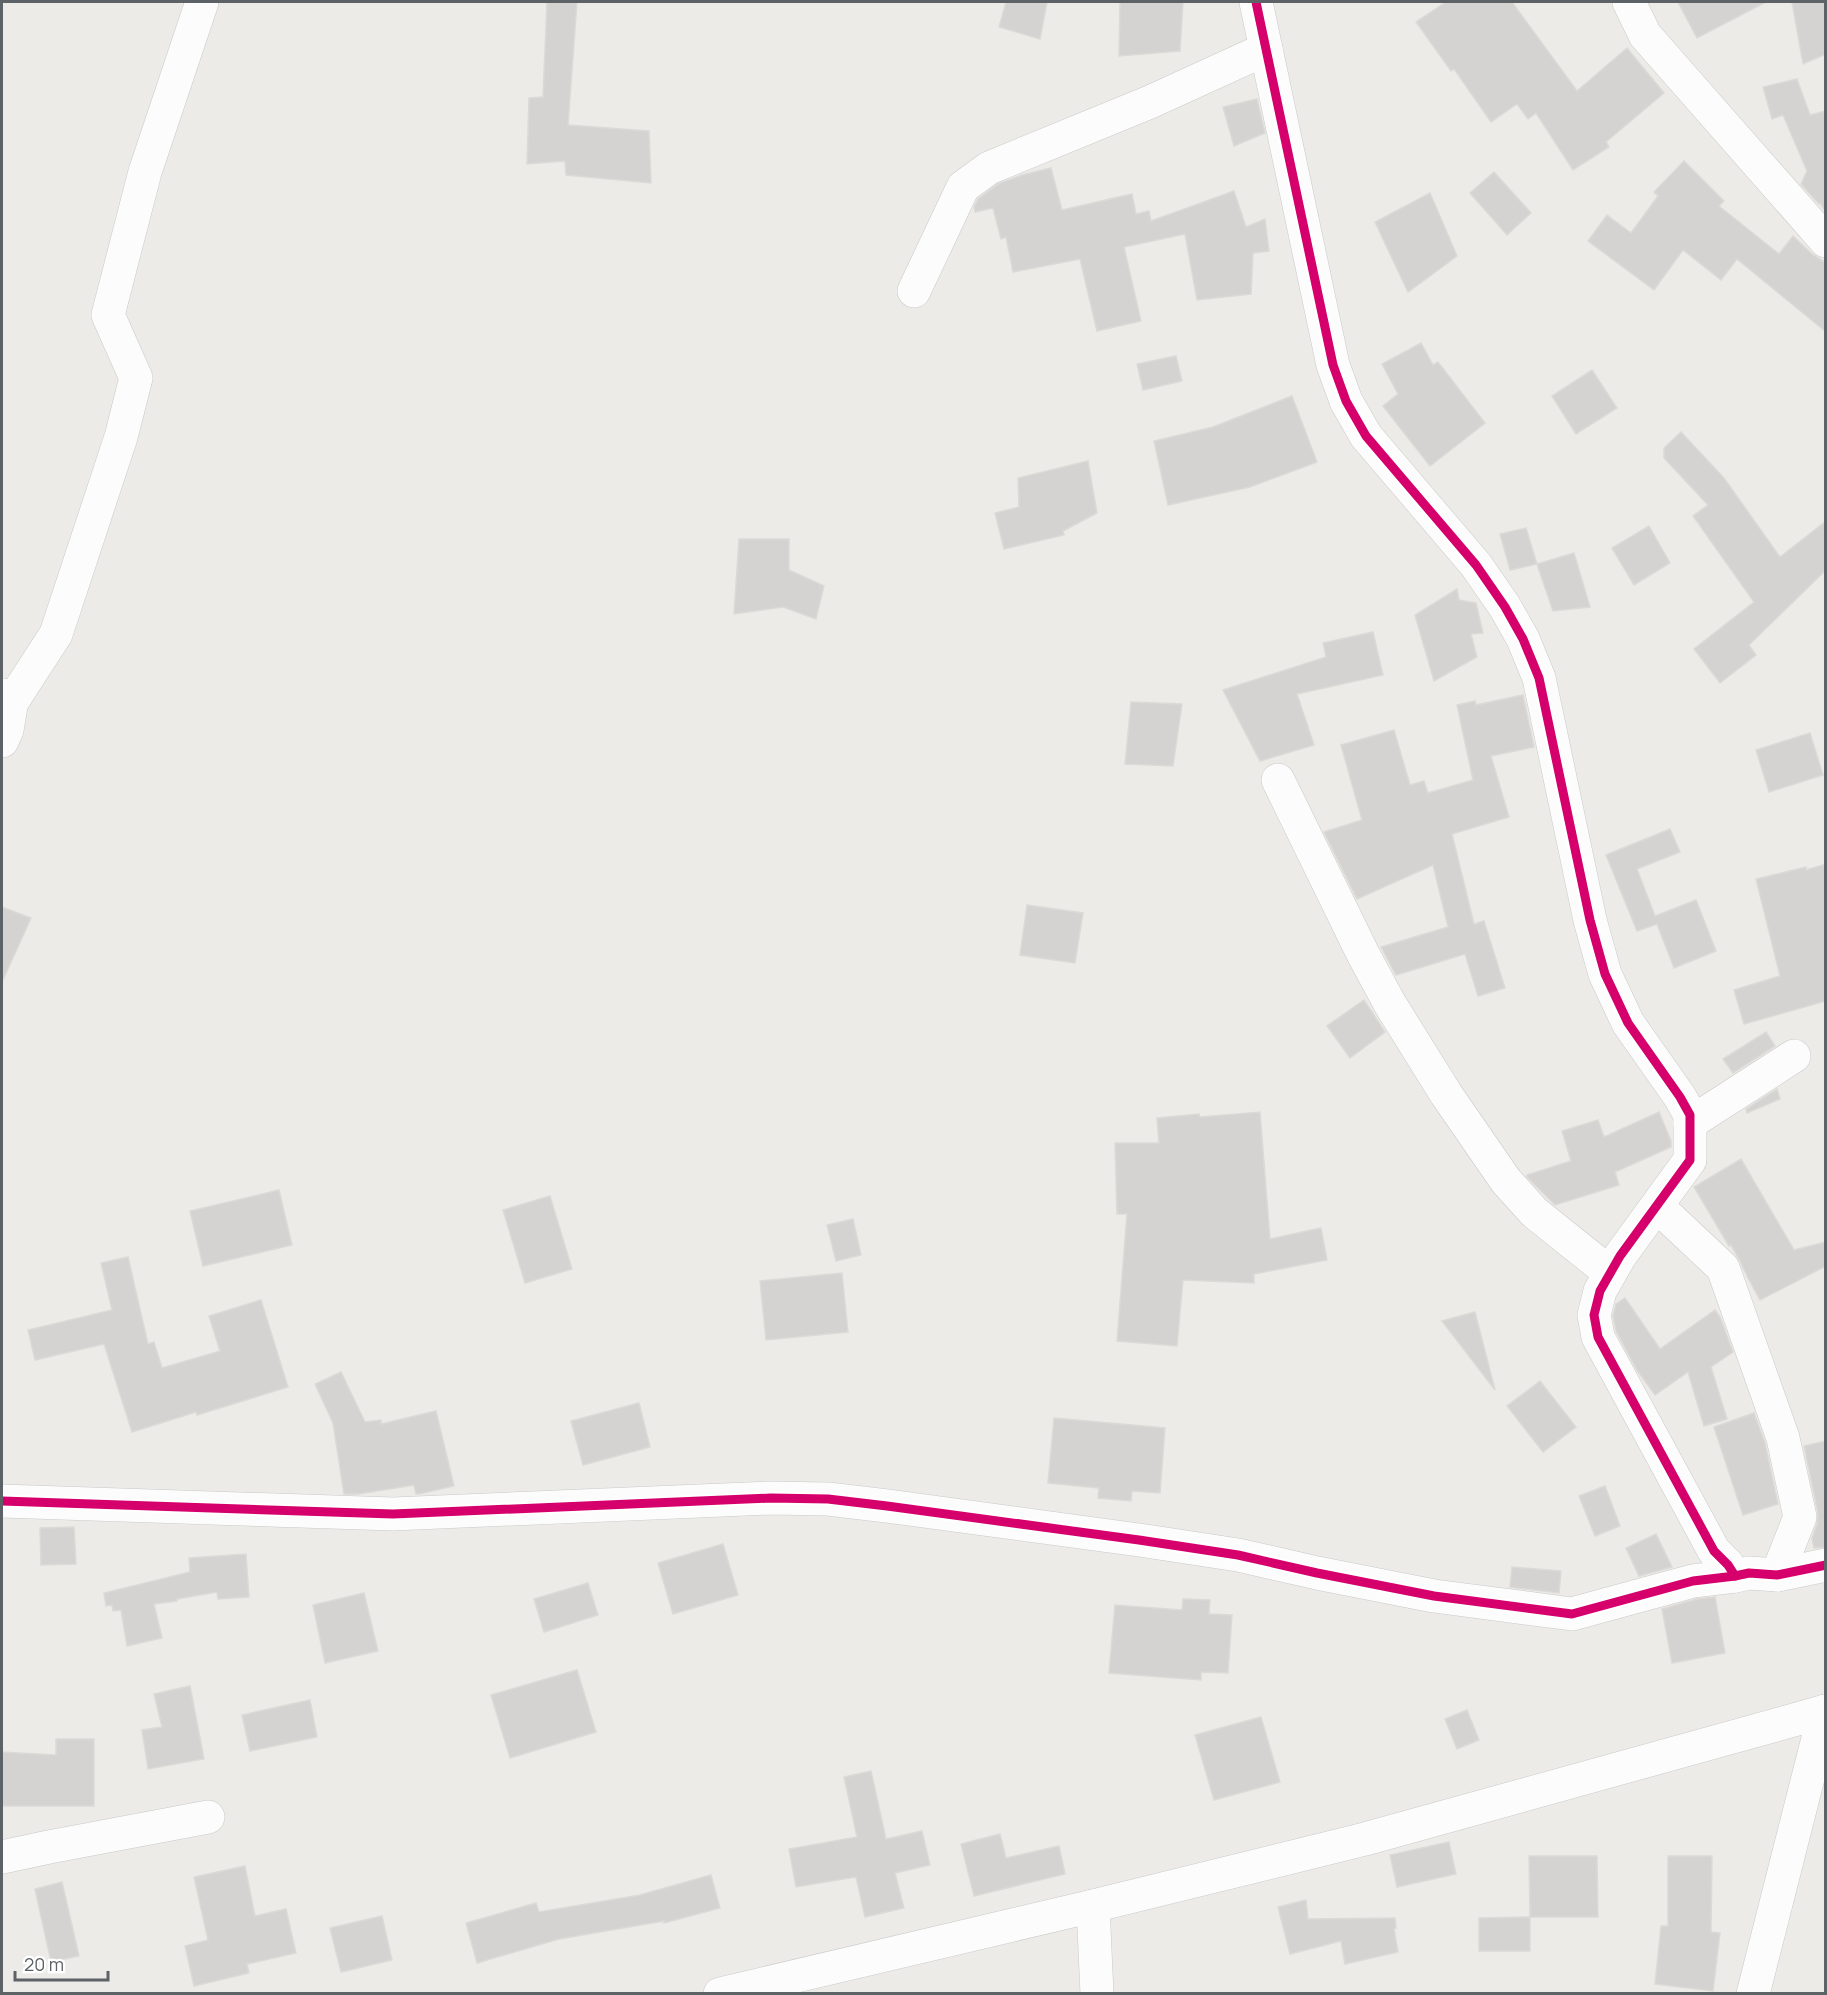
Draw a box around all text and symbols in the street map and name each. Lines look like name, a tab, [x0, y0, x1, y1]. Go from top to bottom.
scale bar	[15, 1944, 108, 1982]
text: 20 m	[24, 1952, 64, 1976]

